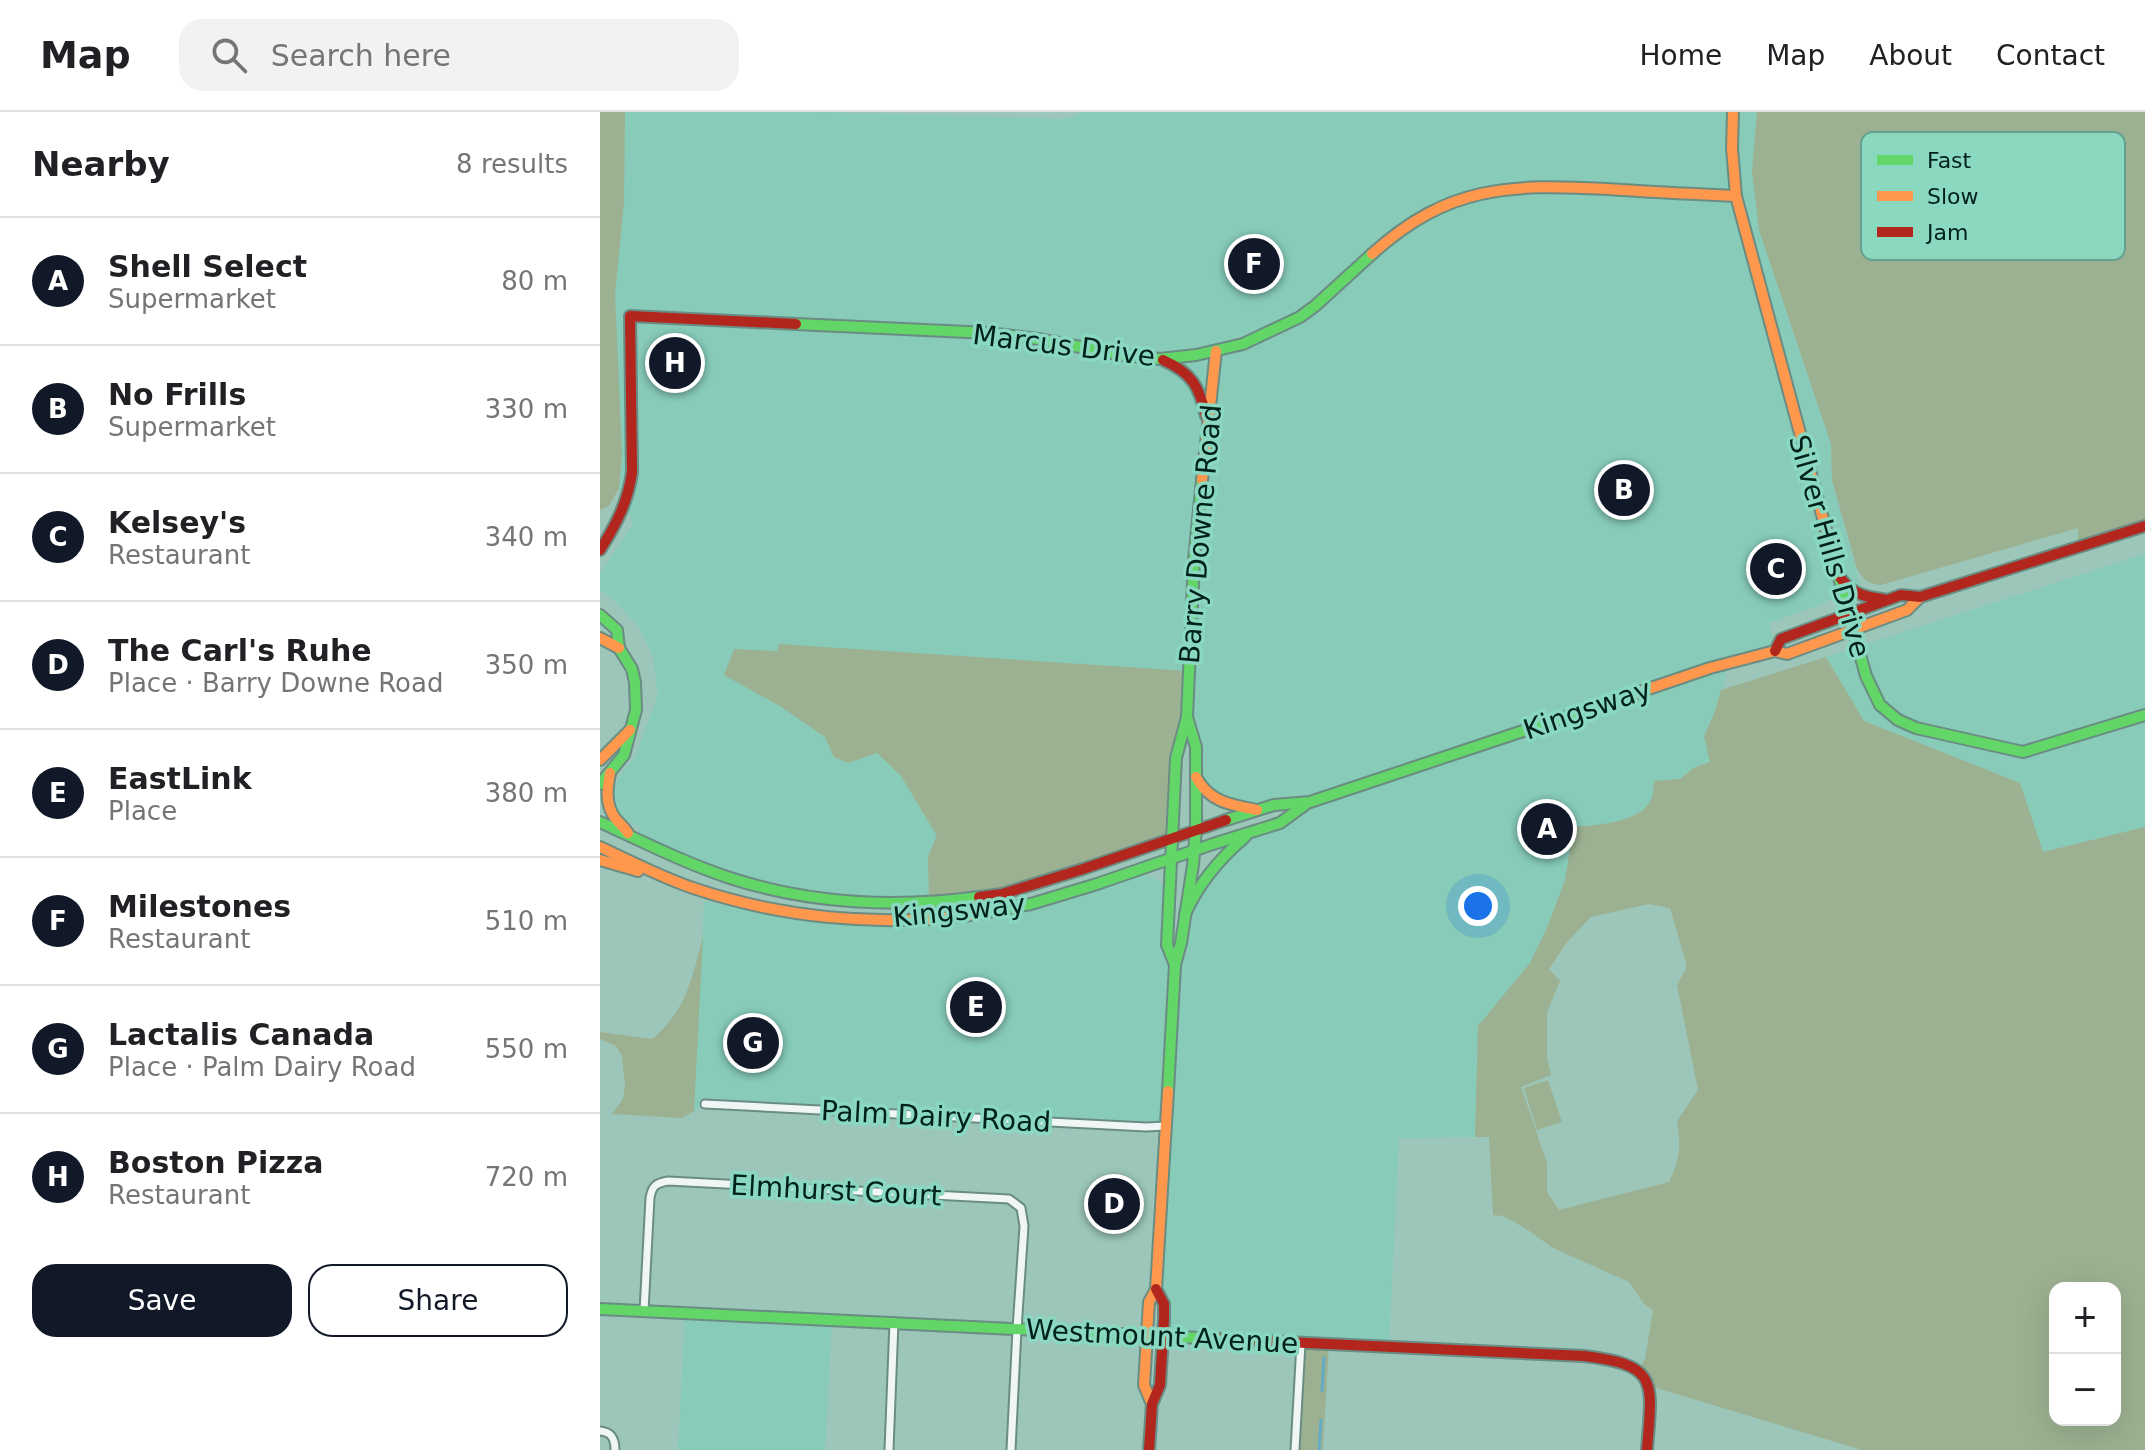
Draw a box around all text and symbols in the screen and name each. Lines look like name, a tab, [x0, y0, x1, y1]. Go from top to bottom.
search box	[179, 19, 739, 91]
text: Map	[40, 33, 131, 77]
icon: search	[207, 33, 251, 77]
text: Search here	[271, 38, 451, 73]
text: Home	[1639, 39, 1722, 72]
text: Map	[1766, 39, 1825, 72]
text: About	[1869, 39, 1952, 72]
text: Contact	[1996, 39, 2105, 72]
legend	[1861, 132, 2125, 260]
text: Nearby	[32, 144, 170, 184]
text: Fast	[1927, 148, 1972, 173]
text: 8 results	[456, 149, 568, 179]
text: Slow	[1927, 184, 1979, 209]
text: Jam	[1925, 220, 1968, 245]
pin: F	[1228, 234, 1280, 294]
text: Shell Select	[108, 249, 307, 284]
text: A	[48, 266, 68, 296]
text: 80 m	[501, 266, 568, 296]
text: Supermarket	[108, 284, 276, 314]
street label: Marcus Drive	[971, 318, 1157, 373]
pin: H	[649, 333, 701, 393]
text: No Frills	[108, 377, 246, 412]
text: B	[48, 394, 68, 424]
text: 330 m	[485, 394, 568, 424]
street label: Barry Downe Road	[1173, 403, 1228, 665]
text: Supermarket	[108, 412, 276, 442]
street label: Silver Hills Drive	[1782, 431, 1877, 661]
pin: B	[1598, 460, 1650, 520]
text: Kelsey's	[108, 505, 246, 540]
text: C	[48, 522, 68, 552]
text: 340 m	[485, 522, 568, 552]
pin: C	[1750, 539, 1802, 599]
text: Restaurant	[108, 540, 250, 570]
text: The Carl's Ruhe	[108, 633, 372, 668]
text: D	[47, 650, 69, 680]
text: 350 m	[485, 650, 568, 680]
text: Place · Barry Downe Road	[108, 668, 443, 698]
street label: Kingsway	[1519, 672, 1655, 747]
text: EastLink	[108, 761, 252, 796]
text: E	[49, 778, 67, 808]
text: 380 m	[485, 778, 568, 808]
text: Place	[108, 796, 177, 826]
pin: A	[1521, 799, 1573, 859]
your location	[1458, 886, 1498, 926]
street label: Kingsway	[891, 887, 1027, 934]
text: Milestones	[108, 889, 291, 924]
text: F	[49, 906, 67, 936]
text: 510 m	[485, 906, 568, 936]
text: Restaurant	[108, 924, 250, 954]
pin: E	[950, 977, 1002, 1037]
pin: G	[727, 1013, 779, 1073]
text: Lactalis Canada	[108, 1017, 374, 1052]
text: G	[47, 1034, 69, 1064]
text: 550 m	[485, 1034, 568, 1064]
text: Place · Palm Dairy Road	[108, 1052, 416, 1082]
street label: Palm Dairy Road	[820, 1094, 1052, 1139]
text: Boston Pizza	[108, 1145, 324, 1180]
text: H	[47, 1162, 69, 1192]
text: 720 m	[485, 1162, 568, 1192]
street label: Elmhurst Court	[730, 1168, 942, 1213]
pin: D	[1088, 1174, 1140, 1234]
text: Restaurant	[108, 1180, 250, 1210]
button: Save	[32, 1264, 292, 1337]
button: Share	[308, 1264, 568, 1337]
map controls	[2049, 1282, 2121, 1426]
button: +	[2049, 1282, 2121, 1354]
street label: Westmount Avenue	[1025, 1313, 1299, 1360]
button: −	[2049, 1354, 2121, 1426]

